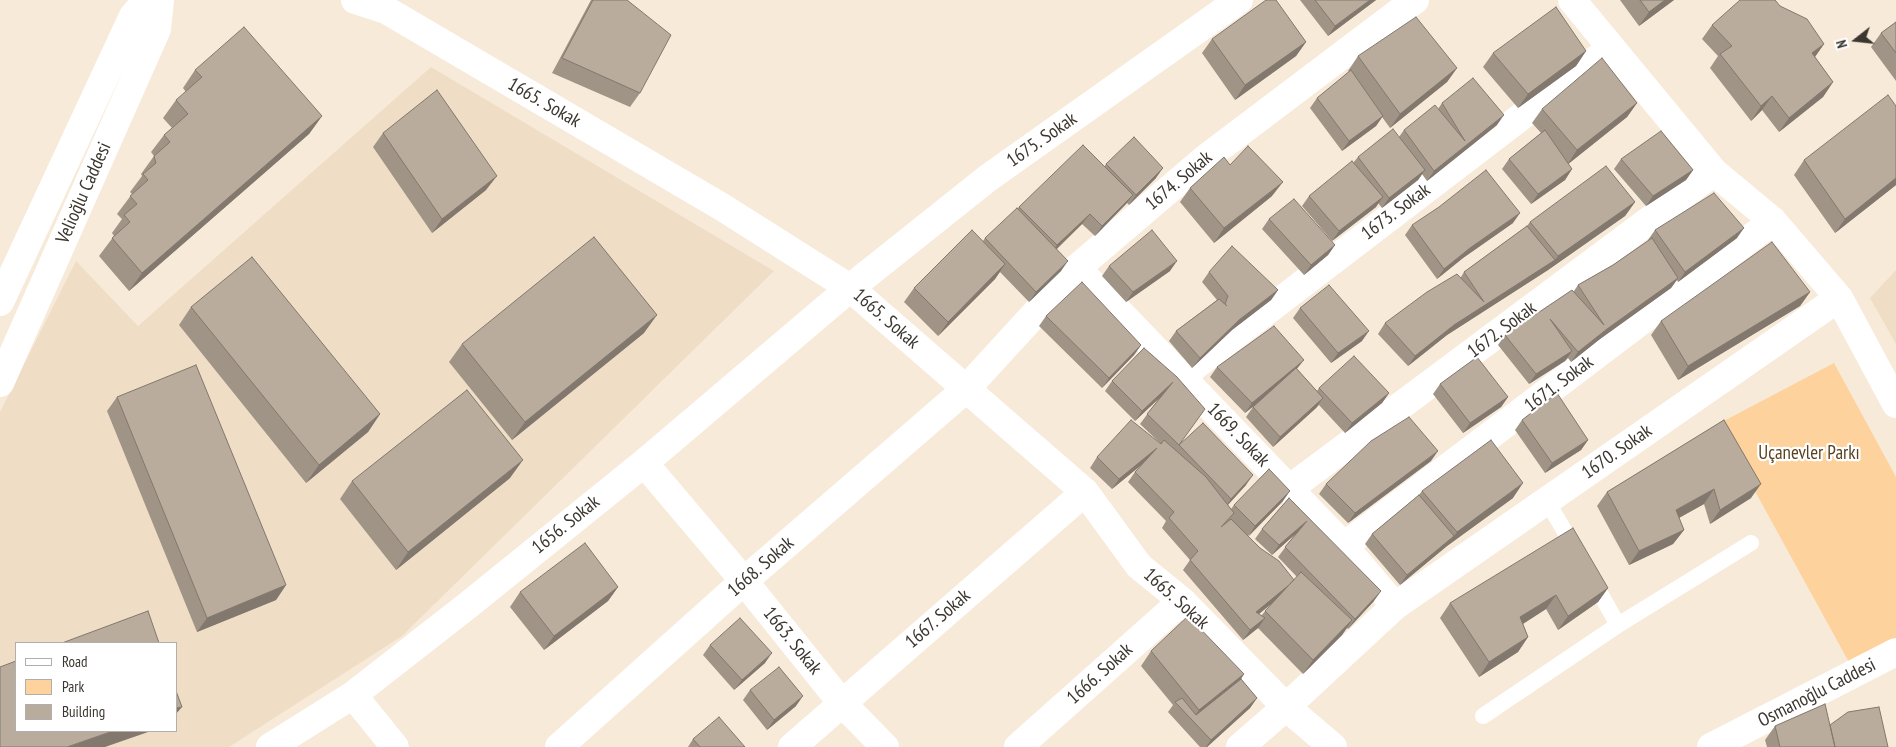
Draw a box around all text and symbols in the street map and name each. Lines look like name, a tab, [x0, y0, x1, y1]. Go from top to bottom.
north arrow	[1831, 15, 1881, 65]
text: N	[1832, 38, 1851, 50]
street label: 1665. Sokak	[504, 73, 584, 133]
street label: 1675. Sokak	[1003, 108, 1081, 172]
street label: Velioğlu Caddesi	[52, 139, 116, 247]
street label: 1674. Sokak	[1141, 146, 1217, 216]
street label: 1673. Sokak	[1357, 179, 1435, 245]
street label: 1665. Sokak	[848, 284, 924, 354]
street label: 1672. Sokak	[1463, 297, 1541, 363]
street label: 1671. Sokak	[1520, 351, 1598, 417]
street label: 1669. Sokak	[1202, 398, 1274, 472]
street label: 1670. Sokak	[1578, 420, 1656, 484]
park label: Uçanevler Parkı	[1758, 443, 1860, 465]
street label: 1656. Sokak	[528, 491, 604, 559]
street label: 1668. Sokak	[723, 532, 799, 602]
street label: 1665. Sokak	[1139, 564, 1213, 634]
street label: 1667. Sokak	[901, 585, 975, 653]
street label: 1663. Sokak	[758, 603, 826, 679]
street label: 1666. Sokak	[1063, 639, 1137, 709]
legend	[15, 642, 178, 732]
text: Road	[62, 652, 88, 671]
street label: Osmanoğlu Caddesi	[1754, 654, 1880, 732]
text: Park	[62, 677, 84, 696]
text: Building	[62, 702, 105, 721]

